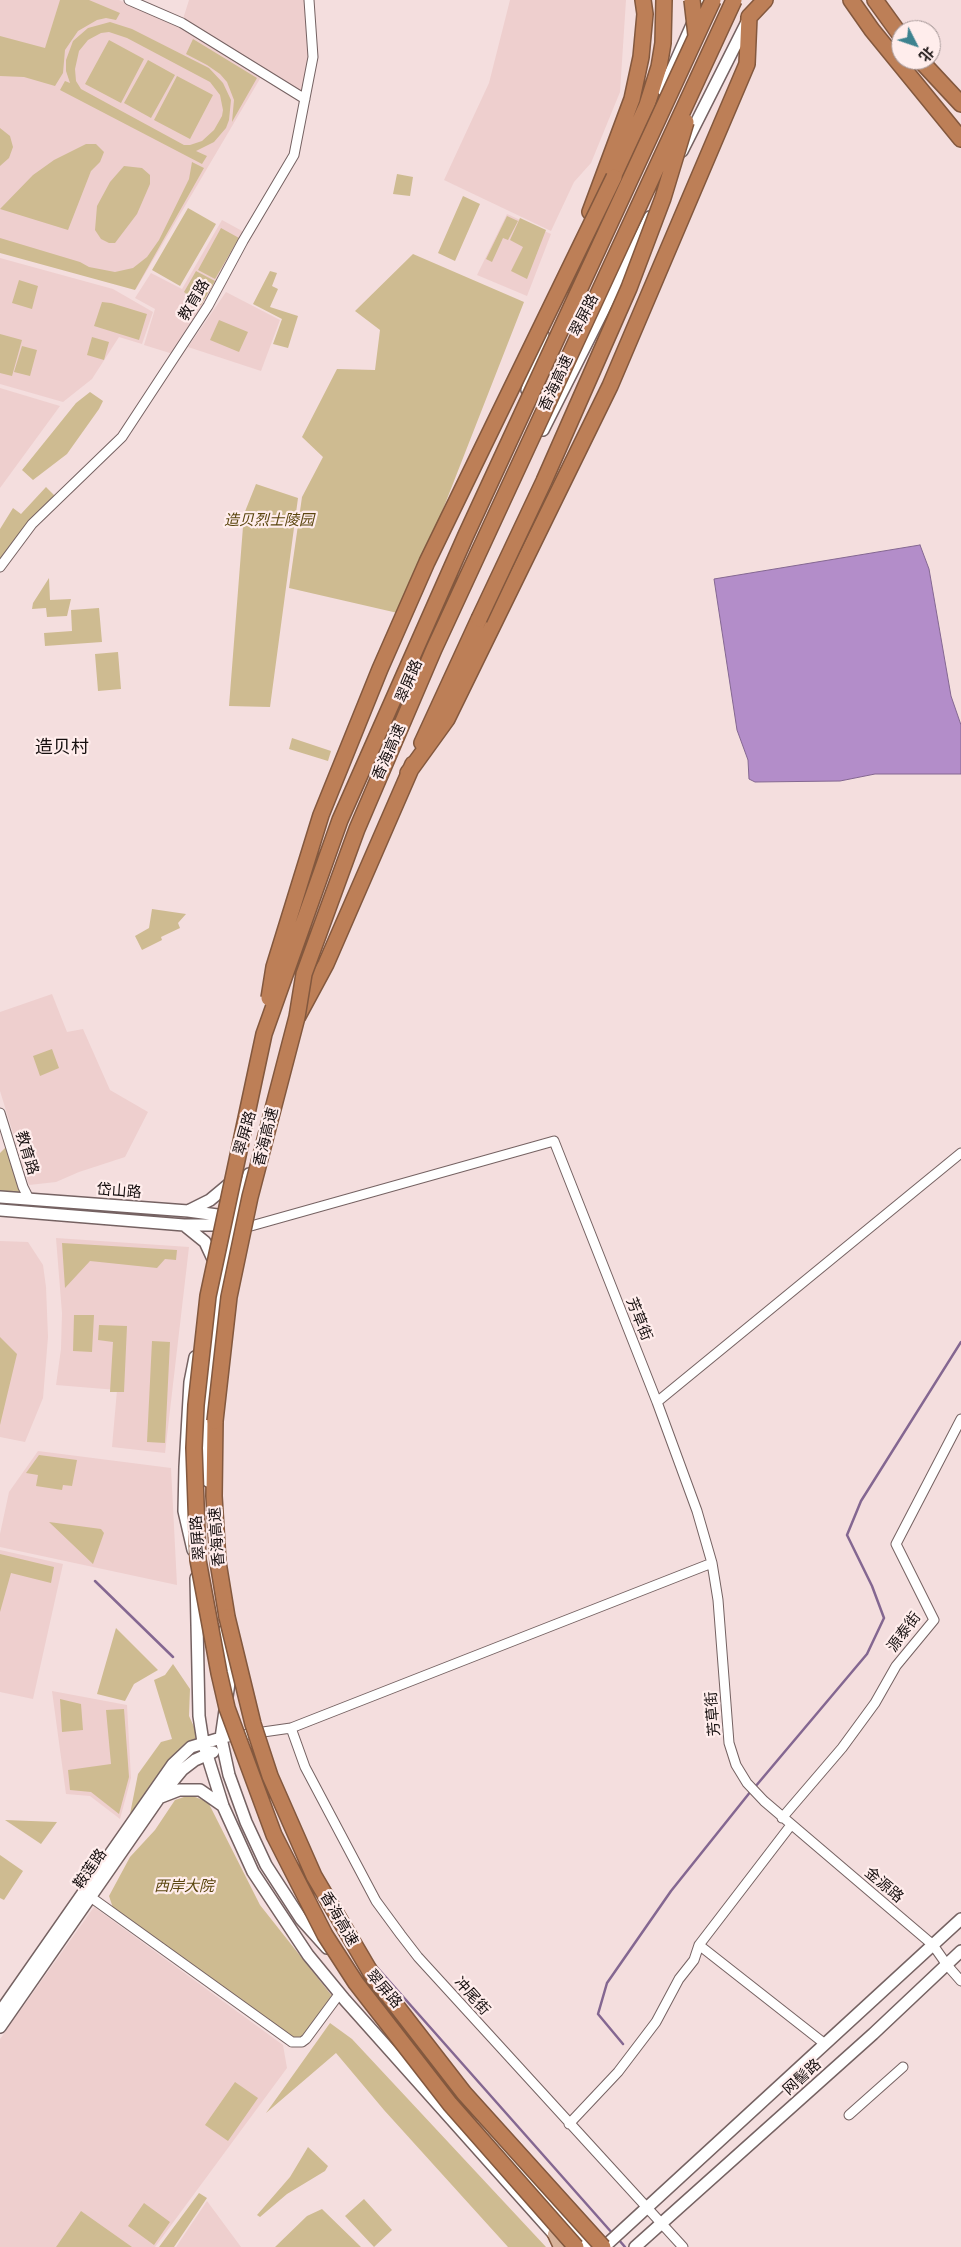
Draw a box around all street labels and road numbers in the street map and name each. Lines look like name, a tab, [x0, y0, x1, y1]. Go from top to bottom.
street label: 教育路	[175, 276, 213, 324]
street label: 翠屏路	[566, 291, 602, 339]
street label: 香海高速	[535, 352, 577, 414]
street label: 翠屏路	[392, 657, 426, 705]
street label: 香海高速	[369, 721, 409, 783]
street label: 香海高速	[250, 1106, 282, 1168]
street label: 翠屏路	[230, 1109, 260, 1157]
street label: 教育路	[12, 1129, 42, 1177]
street label: 岱山路	[96, 1180, 142, 1202]
street label: 芳草街	[622, 1295, 656, 1343]
street label: 香海高速	[206, 1506, 228, 1568]
street label: 翠屏路	[187, 1515, 209, 1561]
street label: 源泰街	[883, 1609, 925, 1655]
street label: 芳草街	[702, 1691, 724, 1737]
street label: 鞍莲路	[70, 1845, 110, 1893]
street label: 金源路	[861, 1864, 907, 1906]
street label: 香海高速	[316, 1889, 362, 1949]
street label: 翠屏路	[362, 1966, 406, 2012]
street label: 冲尾街	[450, 1973, 494, 2019]
street label: 网髻路	[779, 2055, 825, 2099]

